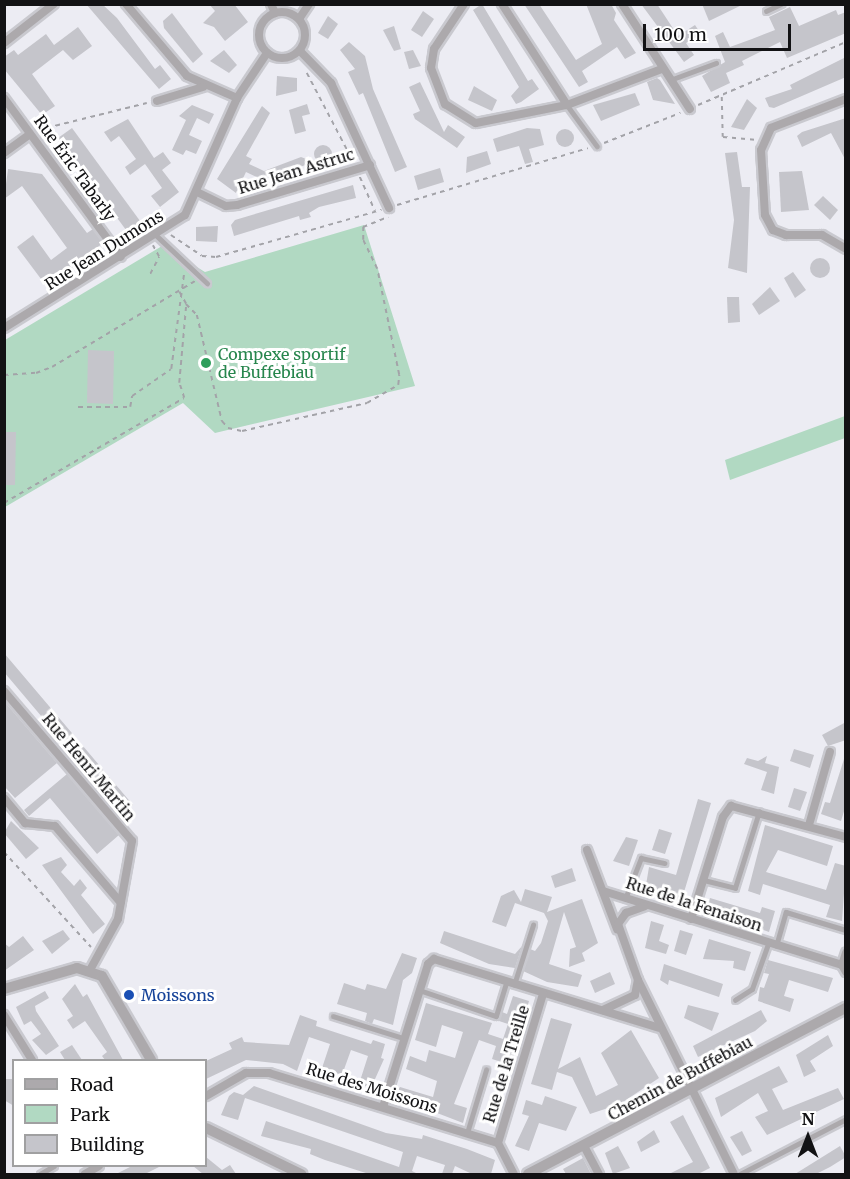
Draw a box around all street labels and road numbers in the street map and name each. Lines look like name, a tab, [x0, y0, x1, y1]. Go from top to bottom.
street label: Rue Éric Tabarly	[30, 111, 120, 225]
street label: Rue Jean Astruc	[236, 144, 356, 198]
street label: Rue Jean Dumons	[41, 206, 167, 294]
street label: Rue Henri Martin	[38, 709, 140, 825]
street label: Rue de la Fenaison	[624, 873, 764, 935]
street label: Rue de la Treille	[479, 1003, 533, 1125]
street label: Chemin de Buffebiau	[604, 1032, 756, 1124]
street label: Rue des Moissons	[304, 1059, 440, 1117]

